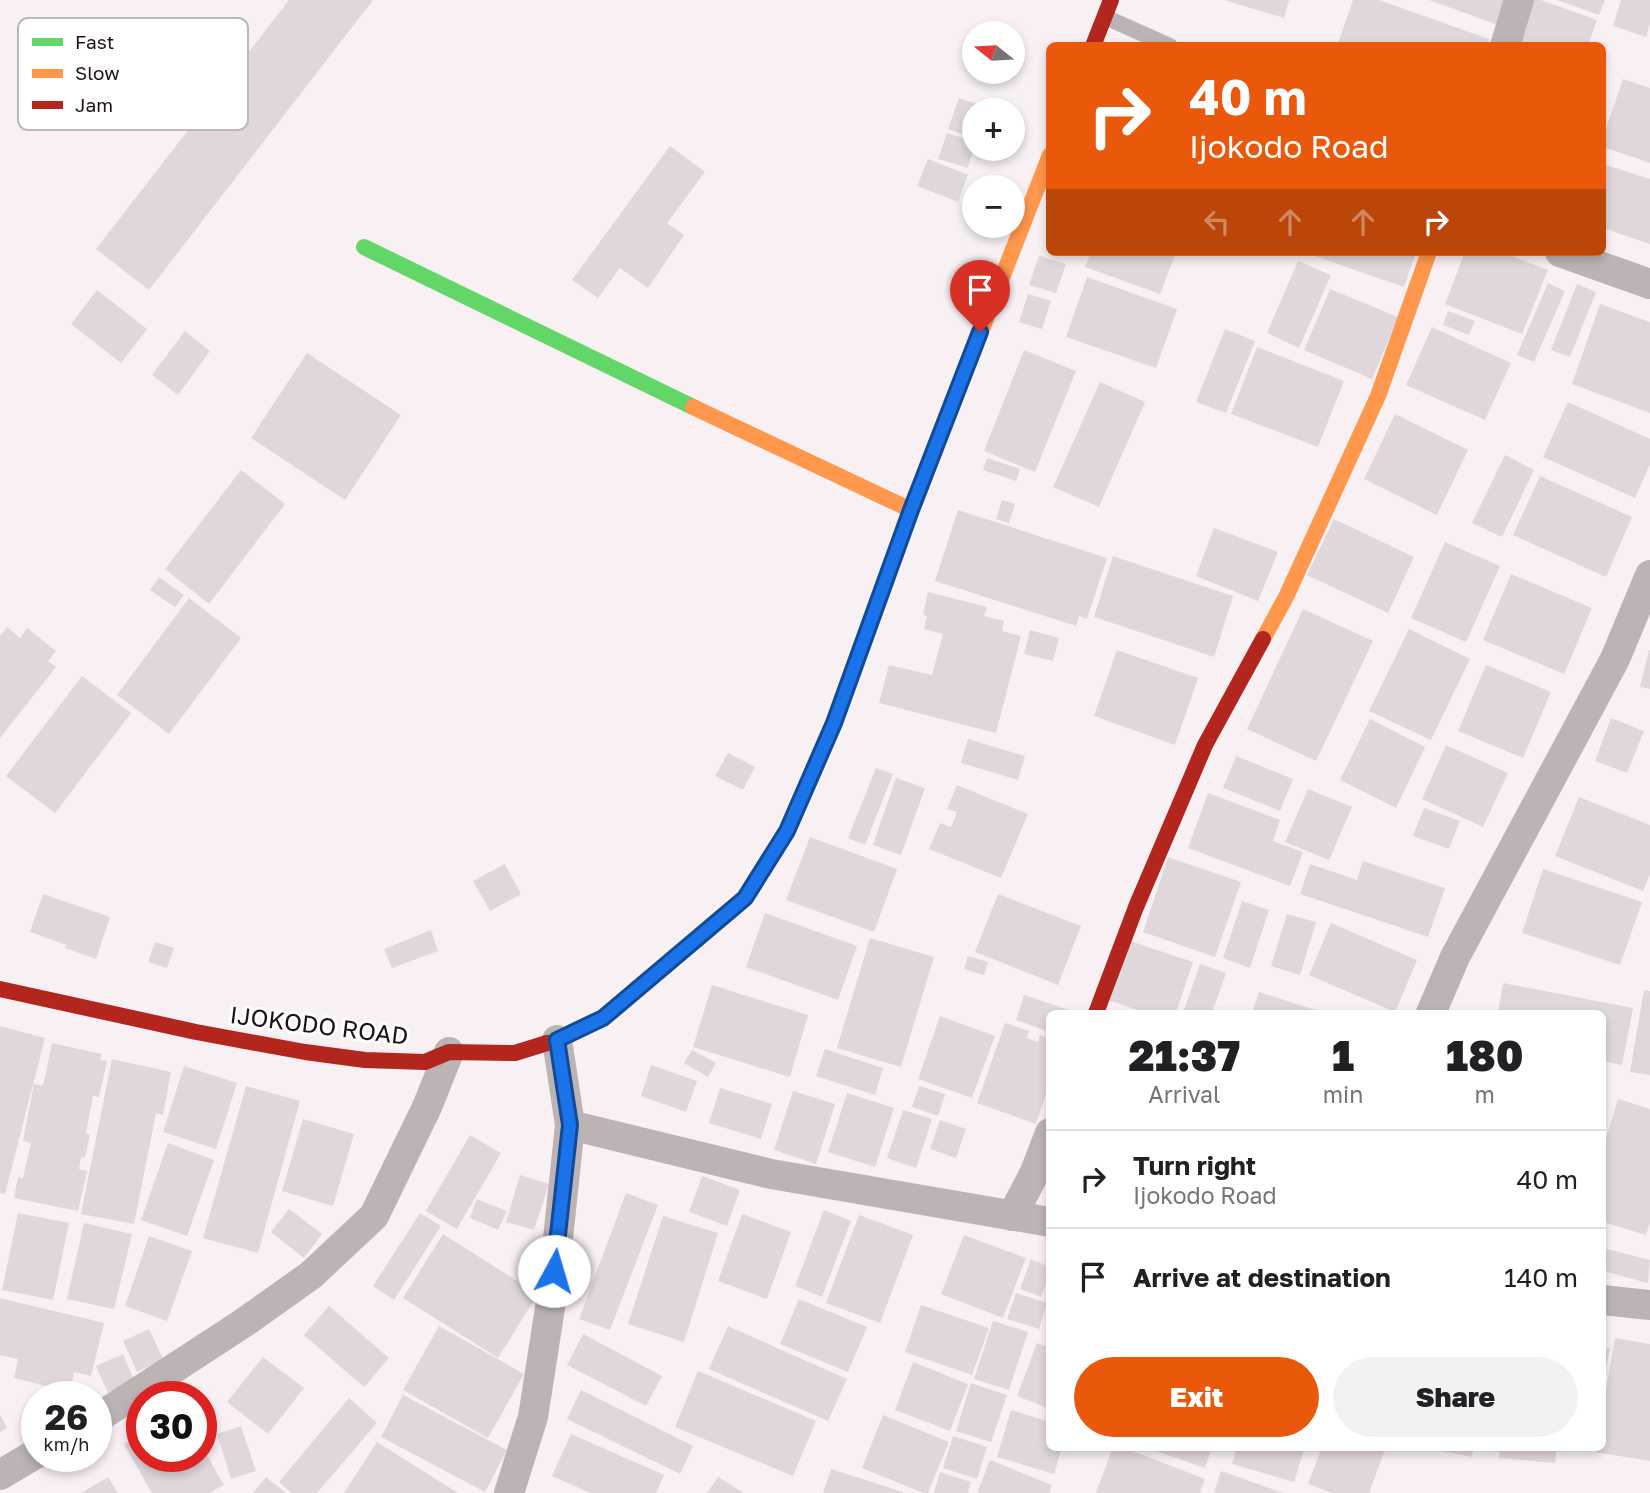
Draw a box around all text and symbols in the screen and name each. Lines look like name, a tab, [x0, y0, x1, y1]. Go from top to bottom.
legend	[18, 18, 248, 130]
north arrow	[962, 21, 1026, 84]
map controls	[962, 21, 1025, 238]
text: Fast	[75, 30, 114, 53]
text: Slow	[75, 61, 120, 84]
text: 40 m	[1189, 67, 1307, 126]
icon: right	[1074, 70, 1165, 161]
text: Jam	[75, 93, 113, 116]
button: +	[962, 98, 1025, 161]
text: Ijokodo Road	[1189, 127, 1389, 165]
button: −	[962, 175, 1025, 238]
icon: left	[1198, 203, 1236, 241]
icon: ahead	[1271, 203, 1309, 241]
icon: ahead	[1344, 203, 1382, 241]
icon: right	[1417, 203, 1455, 241]
pin	[950, 260, 1010, 332]
icon: arrive	[961, 271, 999, 309]
street label: IJOKODO ROAD	[228, 999, 410, 1050]
text: 21:37	[1129, 1030, 1240, 1080]
text: 1	[1332, 1030, 1354, 1080]
text: 180	[1446, 1030, 1523, 1080]
text: Arrival	[1148, 1080, 1220, 1108]
text: min	[1323, 1080, 1363, 1108]
text: m	[1474, 1080, 1495, 1108]
text: Turn right	[1133, 1150, 1256, 1181]
icon: right	[1074, 1160, 1112, 1198]
text: 40 m	[1517, 1164, 1578, 1195]
text: Ijokodo Road	[1133, 1181, 1277, 1209]
position arrow	[517, 1234, 591, 1308]
icon: arrive	[1074, 1258, 1112, 1296]
text: Arrive at destination	[1133, 1262, 1391, 1293]
text: 140 m	[1504, 1262, 1578, 1293]
button: Exit	[1074, 1357, 1319, 1437]
button: Share	[1333, 1357, 1578, 1437]
speed limit sign: 30	[126, 1381, 217, 1472]
text: 26	[45, 1396, 88, 1438]
text: km/h	[44, 1433, 89, 1455]

